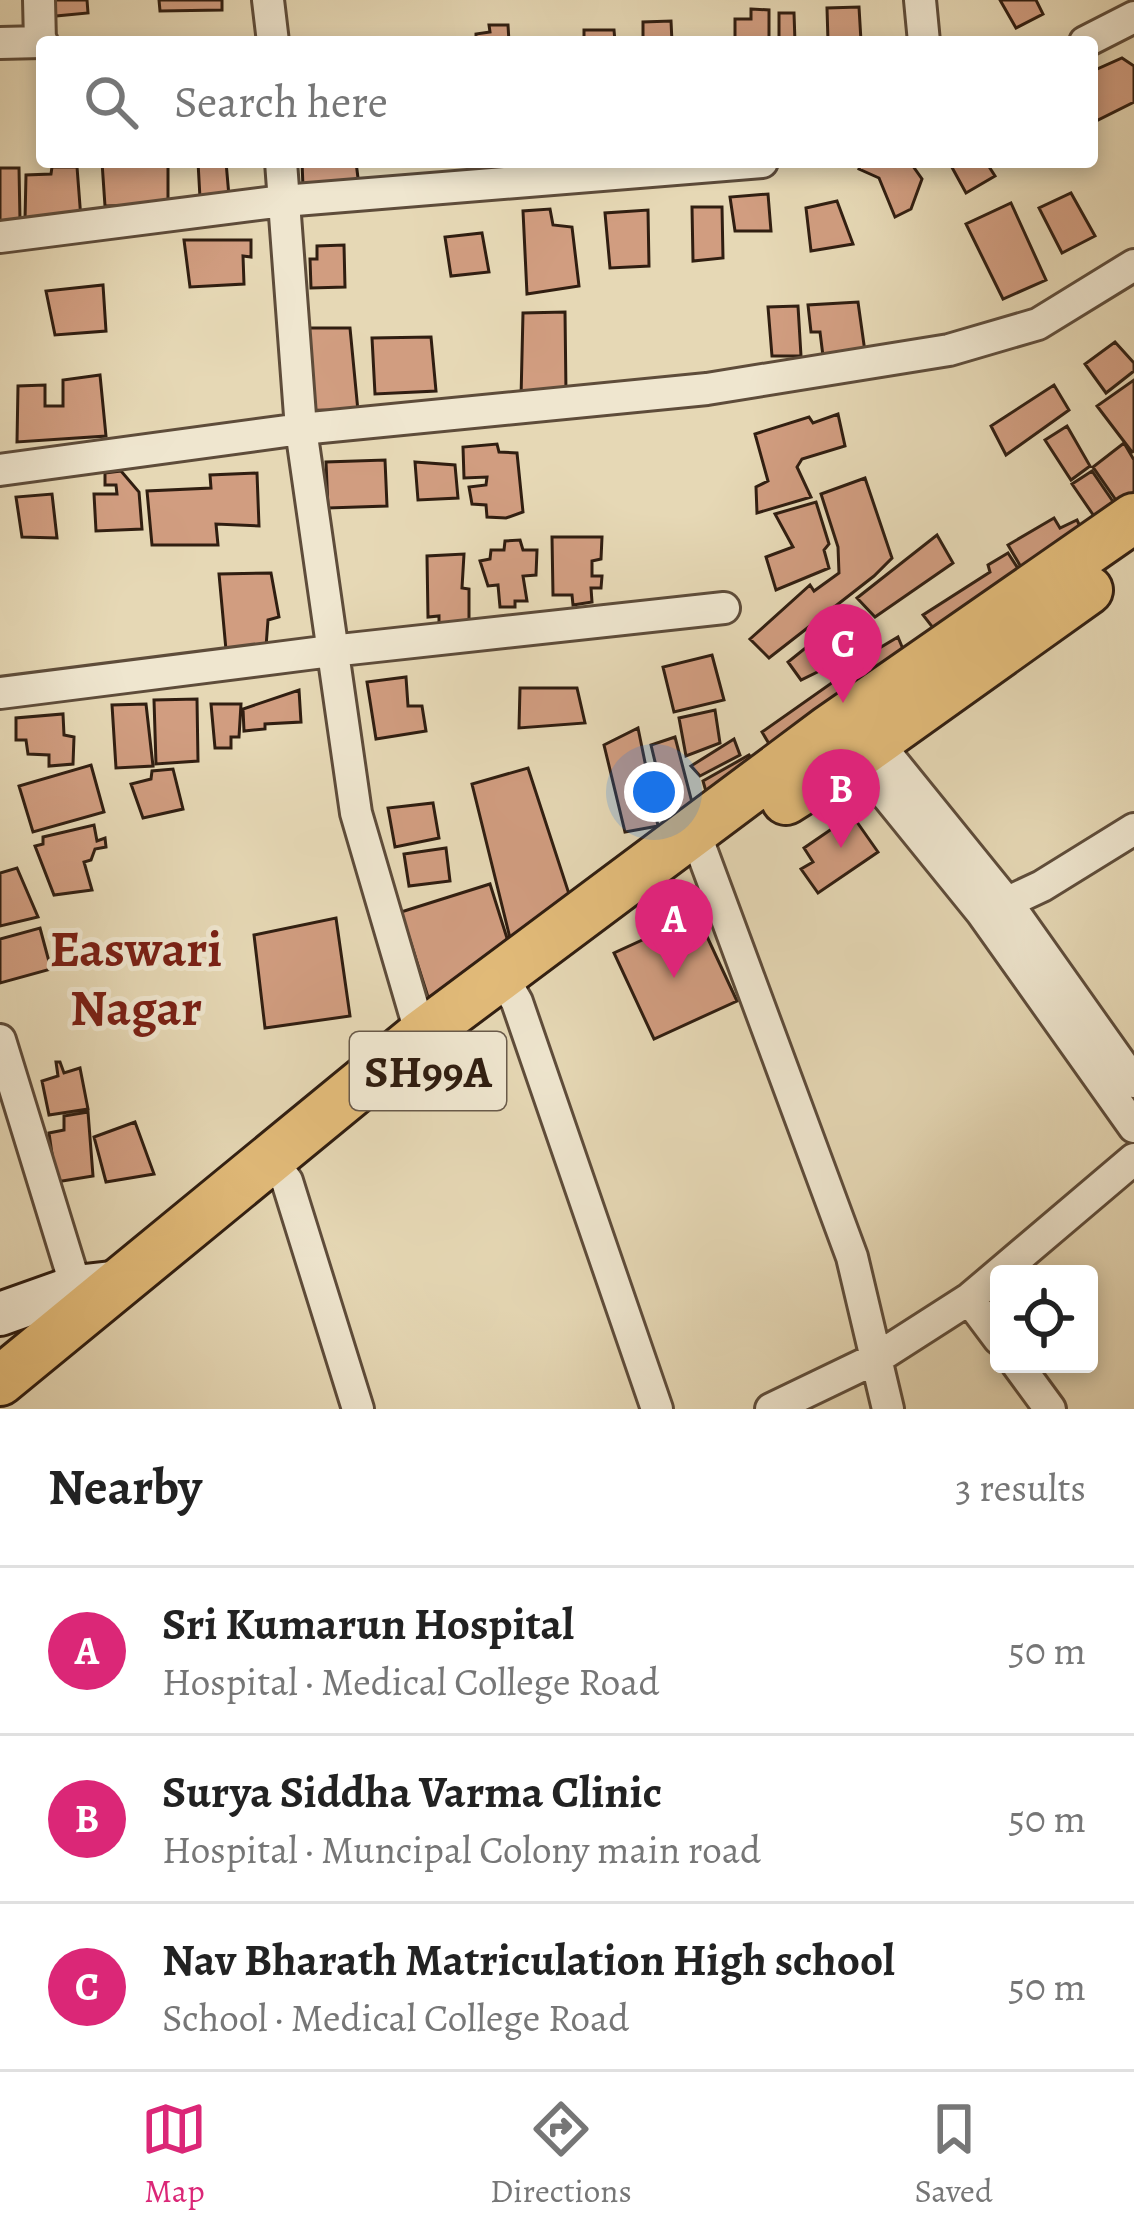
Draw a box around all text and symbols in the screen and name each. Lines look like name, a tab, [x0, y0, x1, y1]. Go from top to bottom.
search box	[36, 36, 1098, 168]
icon: search	[78, 69, 144, 135]
text: Search here	[174, 71, 388, 133]
pin: C	[804, 604, 882, 703]
pin: B	[802, 749, 880, 848]
your location	[624, 762, 684, 822]
pin: A	[635, 879, 713, 978]
district label: Easwari Nagar	[50, 914, 222, 1043]
road number: SH99A	[350, 1032, 506, 1110]
map controls	[990, 1265, 1098, 1373]
button: locate	[990, 1265, 1098, 1373]
text: Nearby	[48, 1452, 202, 1522]
text: 3 results	[955, 1461, 1086, 1514]
text: Sri Kumarun Hospital	[162, 1593, 574, 1655]
text: A	[75, 1624, 99, 1677]
text: 50 m	[1008, 1624, 1086, 1677]
text: Hospital · Medical College Road	[162, 1655, 659, 1708]
text: Surya Siddha Varma Clinic	[162, 1761, 662, 1823]
text: B	[75, 1792, 99, 1845]
text: 50 m	[1008, 1792, 1086, 1845]
text: Hospital · Muncipal Colony main road	[162, 1823, 761, 1876]
text: Nav Bharath Matriculation High school	[162, 1929, 895, 1991]
text: C	[75, 1960, 99, 2013]
text: 50 m	[1008, 1960, 1086, 2013]
text: School · Medical College Road	[162, 1991, 629, 2044]
tab: Map	[141, 2096, 207, 2213]
tab: Directions	[490, 2096, 632, 2213]
tab: Saved	[914, 2096, 993, 2213]

